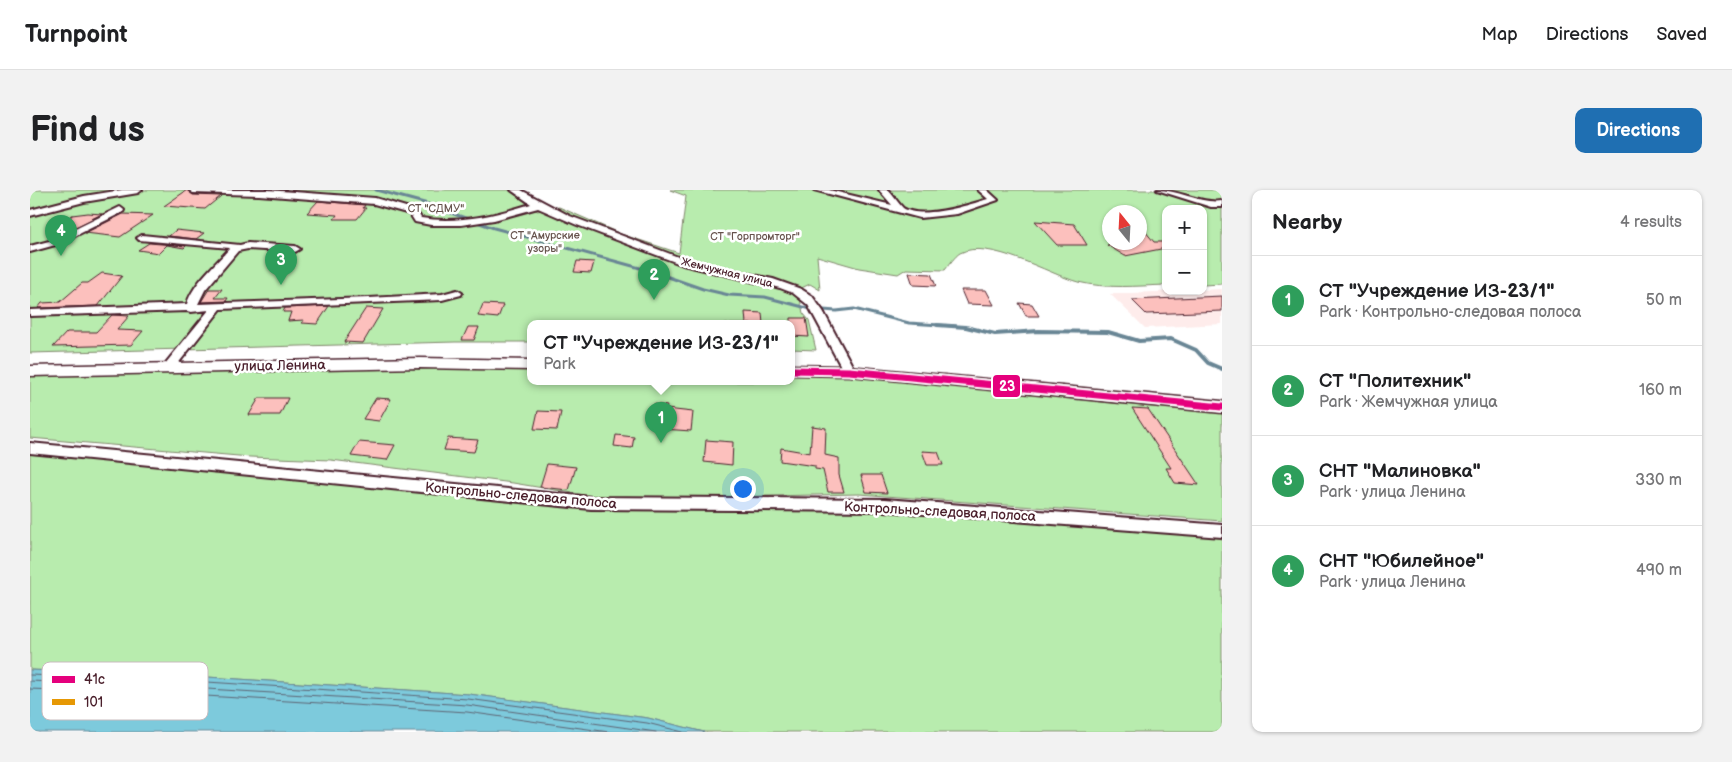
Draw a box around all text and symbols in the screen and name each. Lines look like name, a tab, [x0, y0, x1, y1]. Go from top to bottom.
text: Turnpoint	[25, 20, 128, 49]
text: Map	[1482, 24, 1518, 45]
text: Directions	[1546, 24, 1628, 45]
text: Saved	[1656, 24, 1707, 45]
button: Directions	[1575, 108, 1702, 153]
text: Find us	[30, 109, 145, 152]
park label: СТ "СДМУ"	[408, 202, 464, 215]
north arrow	[1102, 205, 1147, 250]
map controls	[1162, 205, 1207, 295]
button: +	[1162, 205, 1207, 250]
text: Nearby	[1272, 210, 1342, 235]
text: 4 results	[1620, 213, 1682, 232]
pin: 4	[45, 215, 77, 256]
park label: СТ "Амурские узоры"	[510, 229, 580, 255]
park label: СТ "Горпромторг"	[710, 230, 800, 243]
pin: 3	[265, 244, 297, 285]
button: −	[1162, 250, 1207, 295]
street label: Жемчужная улица	[680, 255, 774, 290]
pin: 2	[638, 259, 670, 300]
text: СТ "Учреждение ИЗ-23/1"	[1319, 280, 1555, 303]
text: 1	[1285, 291, 1291, 310]
text: 50 m	[1646, 291, 1682, 310]
text: Park · Контрольно-следовая полоса	[1319, 303, 1581, 322]
popup	[527, 320, 795, 385]
text: СТ "Учреждение ИЗ-23/1"	[543, 332, 779, 355]
text: Park	[543, 355, 575, 374]
street label: улица Ленина	[234, 356, 326, 375]
text: СТ "Политехник"	[1319, 370, 1471, 393]
line badge: 23	[992, 374, 1021, 398]
text: 23	[999, 378, 1015, 395]
text: 2	[1283, 381, 1293, 400]
text: 160 m	[1639, 381, 1682, 400]
text: Park · Жемчужная улица	[1319, 393, 1498, 412]
pin: 1	[645, 402, 677, 443]
text: СНТ "Малиновка"	[1319, 460, 1481, 483]
text: 3	[1283, 471, 1293, 490]
text: 330 m	[1635, 471, 1682, 490]
your location	[730, 476, 756, 502]
street label: Контрольно-следовая полоса	[424, 479, 618, 512]
text: Park · улица Ленина	[1319, 483, 1466, 502]
street label: Контрольно-следовая полоса	[843, 498, 1037, 525]
text: СНТ "Юбилейное"	[1319, 550, 1484, 573]
text: 4	[1283, 561, 1293, 580]
text: 490 m	[1636, 561, 1682, 580]
text: Park · улица Ленина	[1319, 573, 1466, 592]
legend	[42, 662, 208, 720]
text: 41с	[84, 671, 105, 688]
text: 101	[84, 694, 103, 711]

